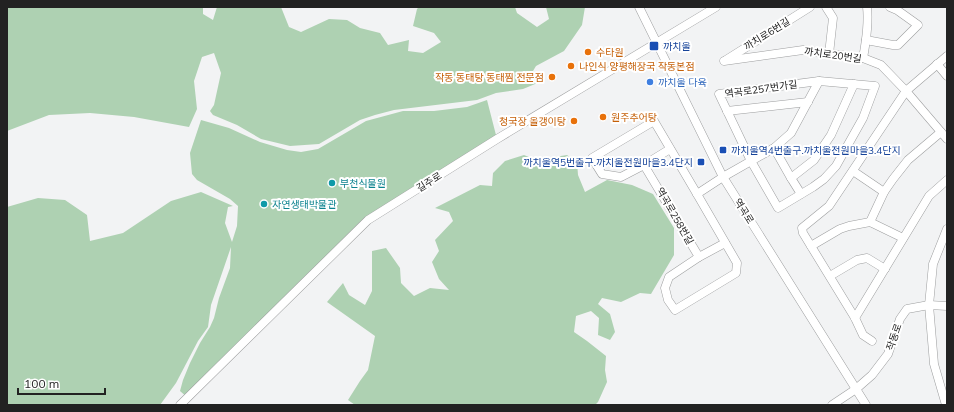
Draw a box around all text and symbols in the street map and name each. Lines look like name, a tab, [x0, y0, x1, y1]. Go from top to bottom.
street label: 까치로6번길	[742, 15, 792, 53]
marker: 까치울	[648, 40, 660, 52]
place label: 까치울	[663, 40, 691, 53]
street label: 까치로20번길	[803, 45, 863, 65]
place label: 수타원	[596, 46, 624, 59]
marker: 수타원	[583, 47, 593, 57]
place label: 나인식 양평해장국 작동본점	[579, 60, 695, 73]
marker: 나인식 양평해장국 작동본점	[566, 61, 576, 71]
place label: 작동 동태탕 동태찜 전문점	[435, 71, 544, 84]
marker: 작동 동태탕 동태찜 전문점	[547, 72, 557, 82]
place label: 까치울 다육	[658, 76, 707, 89]
marker: 까치울 다육	[645, 77, 655, 87]
street label: 역곡로257번가길	[724, 77, 798, 101]
place label: 원주추어탕	[611, 111, 657, 124]
marker: 원주추어탕	[598, 112, 608, 122]
place label: 청국장 올갱이탕	[499, 115, 566, 128]
marker: 청국장 올갱이탕	[569, 116, 579, 126]
place label: 까치울역4번출구.까치울전원마을3.4단지	[731, 144, 901, 157]
marker: 까치울역4번출구.까치울전원마을3.4단지	[718, 145, 728, 155]
place label: 까치울역5번출구.까치울전원마을3.4단지	[523, 156, 693, 169]
marker: 까치울역5번출구.까치울전원마을3.4단지	[696, 157, 706, 167]
street label: 길주로	[414, 169, 444, 195]
place label: 부천식물원	[340, 177, 386, 190]
marker: 부천식물원	[327, 178, 337, 188]
street label: 역곡로258번길	[653, 185, 697, 247]
street label: 역곡로	[731, 196, 757, 226]
place label: 자연생태박물관	[272, 198, 337, 211]
marker: 자연생태박물관	[259, 199, 269, 209]
street label: 작동로	[883, 322, 905, 352]
scale bar	[18, 370, 105, 396]
text: 100 m	[24, 376, 59, 391]

